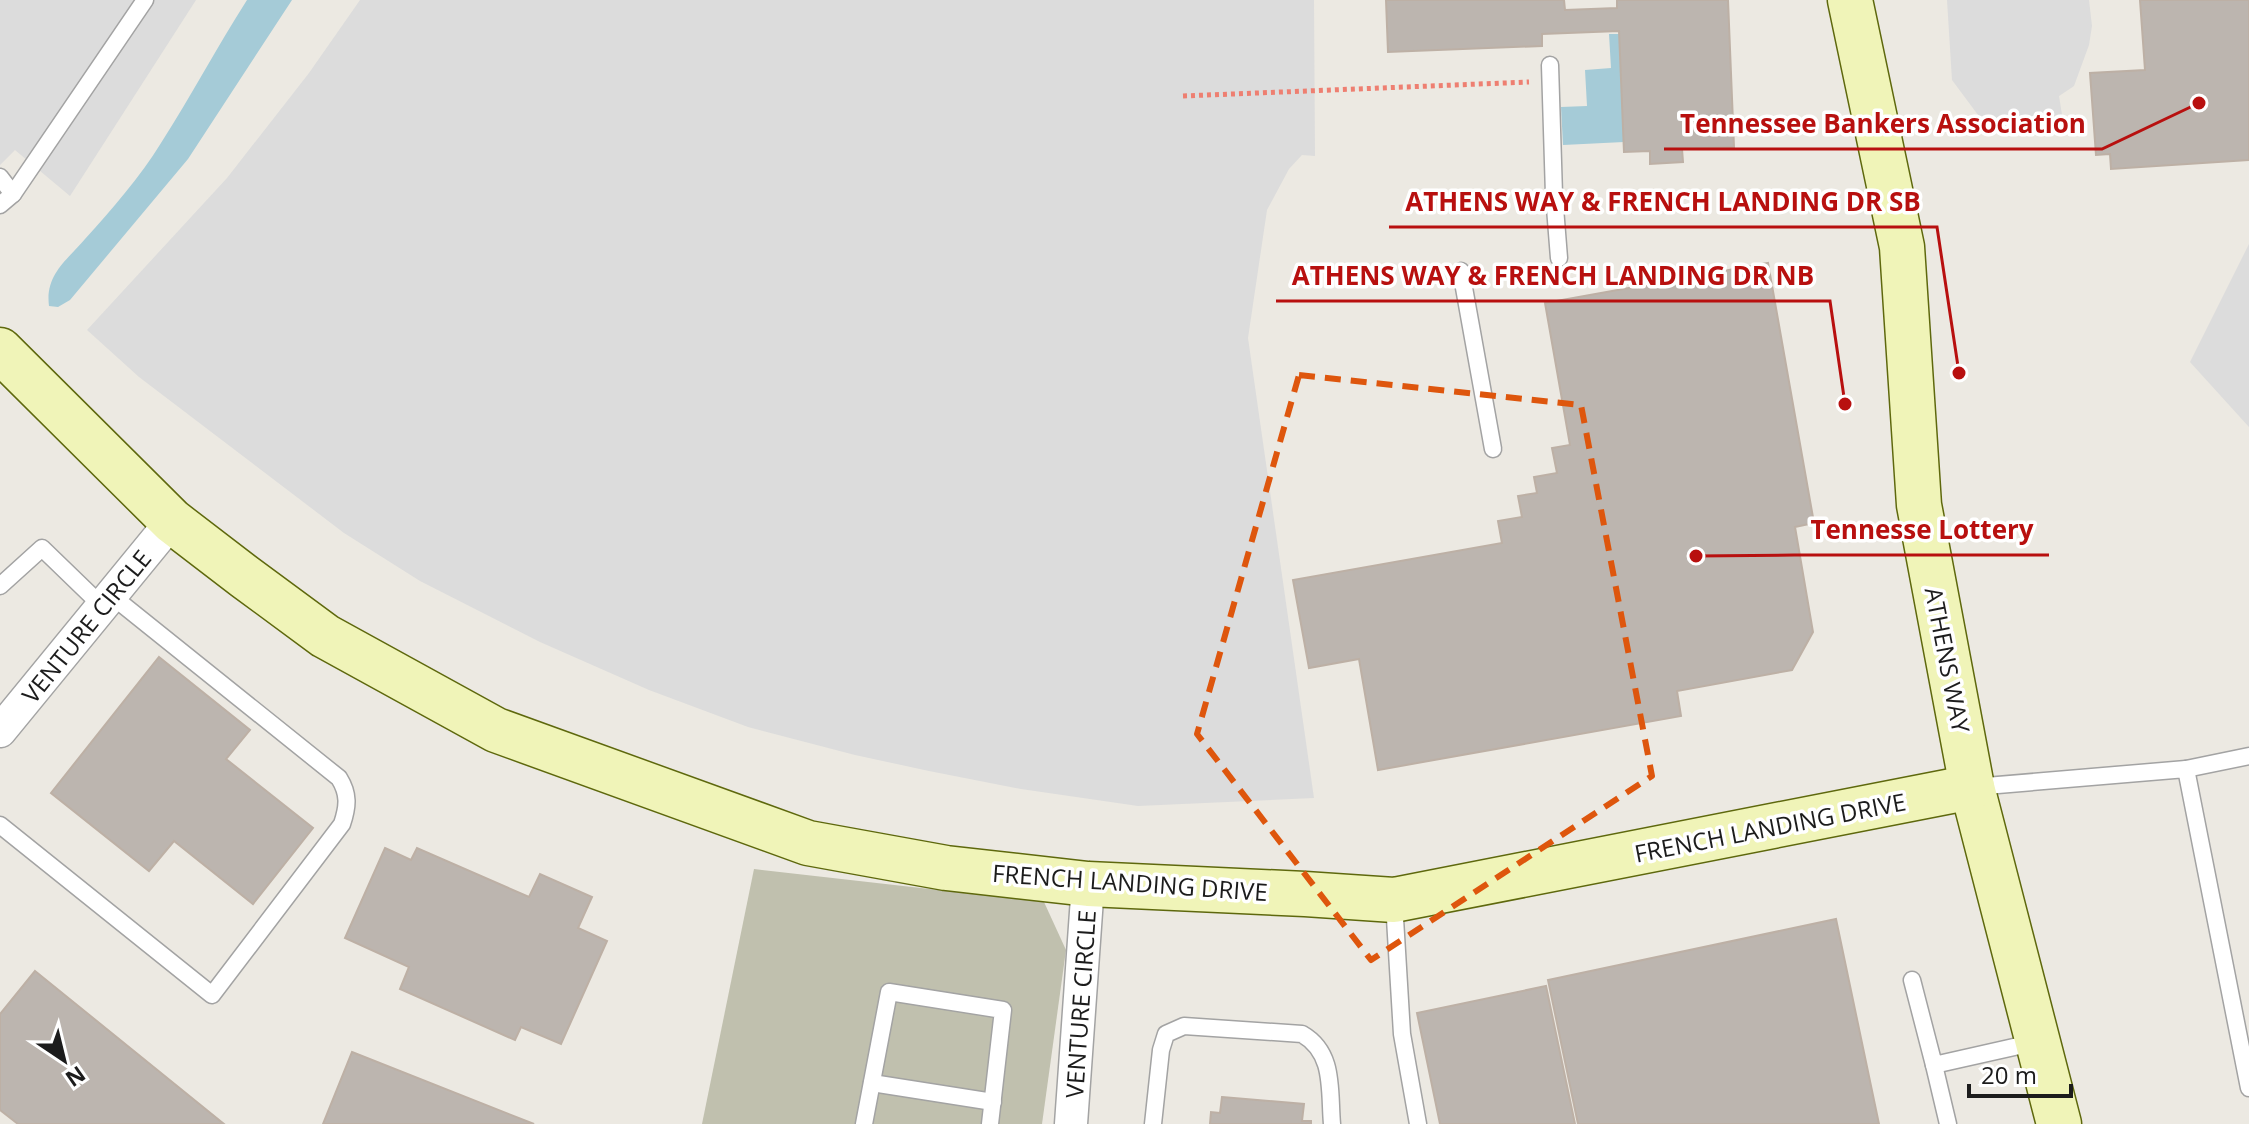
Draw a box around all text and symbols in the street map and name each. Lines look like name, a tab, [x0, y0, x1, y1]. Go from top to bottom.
callout: Tennessee Bankers Association	[1664, 99, 2102, 149]
text: Tennessee Bankers Association	[1680, 105, 2086, 141]
callout: ATHENS WAY & FRENCH LANDING DR SB	[1389, 177, 1937, 227]
text: ATHENS WAY & FRENCH LANDING DR SB	[1405, 183, 1921, 219]
callout: ATHENS WAY & FRENCH LANDING DR NB	[1276, 251, 1830, 301]
text: ATHENS WAY & FRENCH LANDING DR NB	[1292, 257, 1814, 293]
callout: Tennesse Lottery	[1794, 505, 2049, 555]
text: Tennesse Lottery	[1810, 511, 2034, 547]
street label: VENTURE CIRCLE	[14, 542, 158, 710]
street label: ATHENS WAY	[1918, 584, 1978, 736]
street label: FRENCH LANDING DRIVE	[1631, 784, 1909, 870]
street label: FRENCH LANDING DRIVE	[991, 856, 1269, 908]
street label: VENTURE CIRCLE	[1057, 909, 1103, 1099]
north arrow	[24, 1020, 104, 1100]
scale bar	[1969, 1048, 2071, 1098]
text: 20 m	[1981, 1058, 2037, 1091]
text: N	[60, 1060, 92, 1095]

